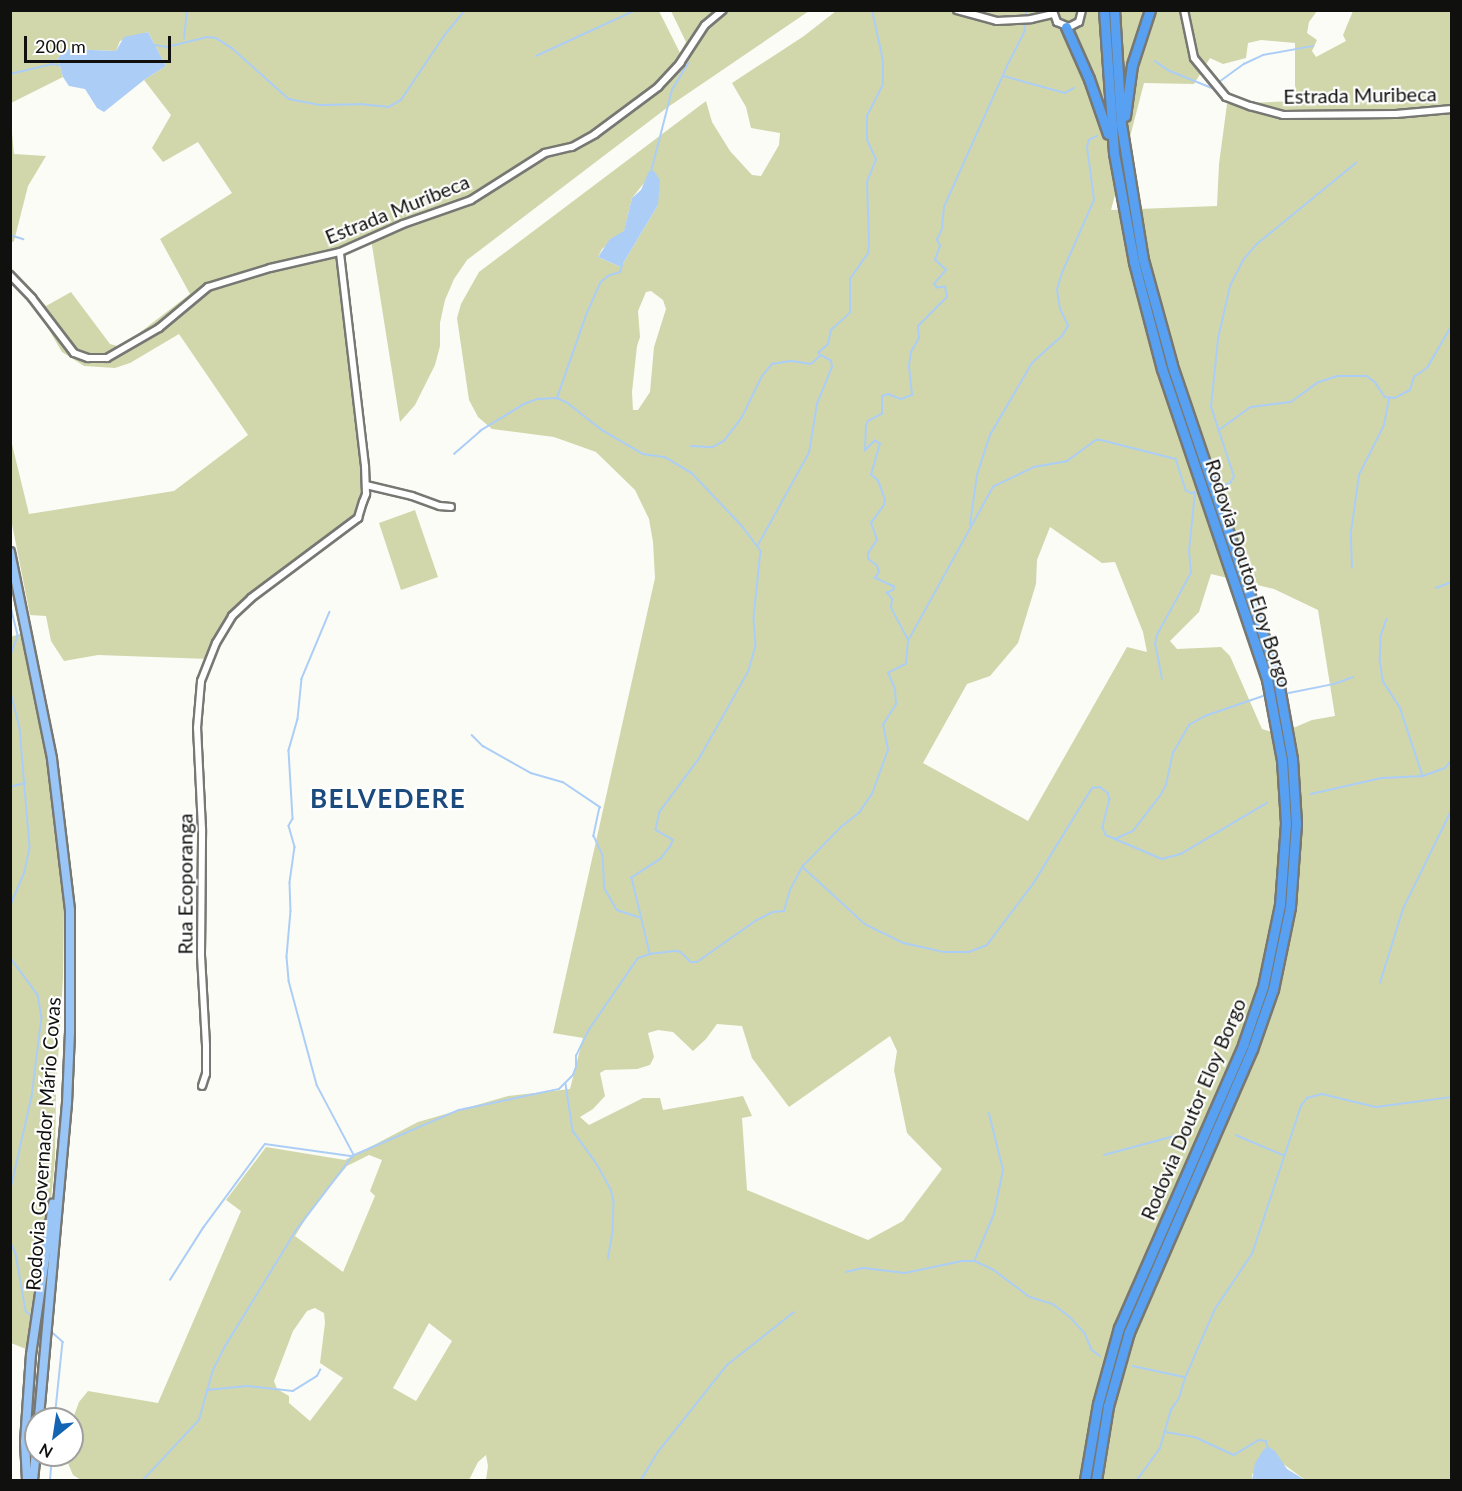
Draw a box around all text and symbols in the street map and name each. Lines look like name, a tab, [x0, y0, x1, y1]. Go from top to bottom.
scale bar	[27, 24, 174, 62]
text: 200 m	[35, 35, 86, 57]
street label: Estrada Muribeca	[1283, 82, 1437, 108]
street label: Estrada Muribeca	[321, 169, 473, 249]
street label: Rodovia Doutor Eloy Borgo	[1201, 455, 1297, 691]
district label: BELVEDERE	[310, 783, 466, 815]
street label: Rua Ecoporanga	[173, 813, 197, 955]
street label: Rodovia Doutor Eloy Borgo	[1135, 994, 1251, 1224]
street label: Rodovia Governador Mário Covas	[21, 996, 65, 1292]
north arrow	[24, 1407, 84, 1467]
text: N	[36, 1440, 56, 1463]

